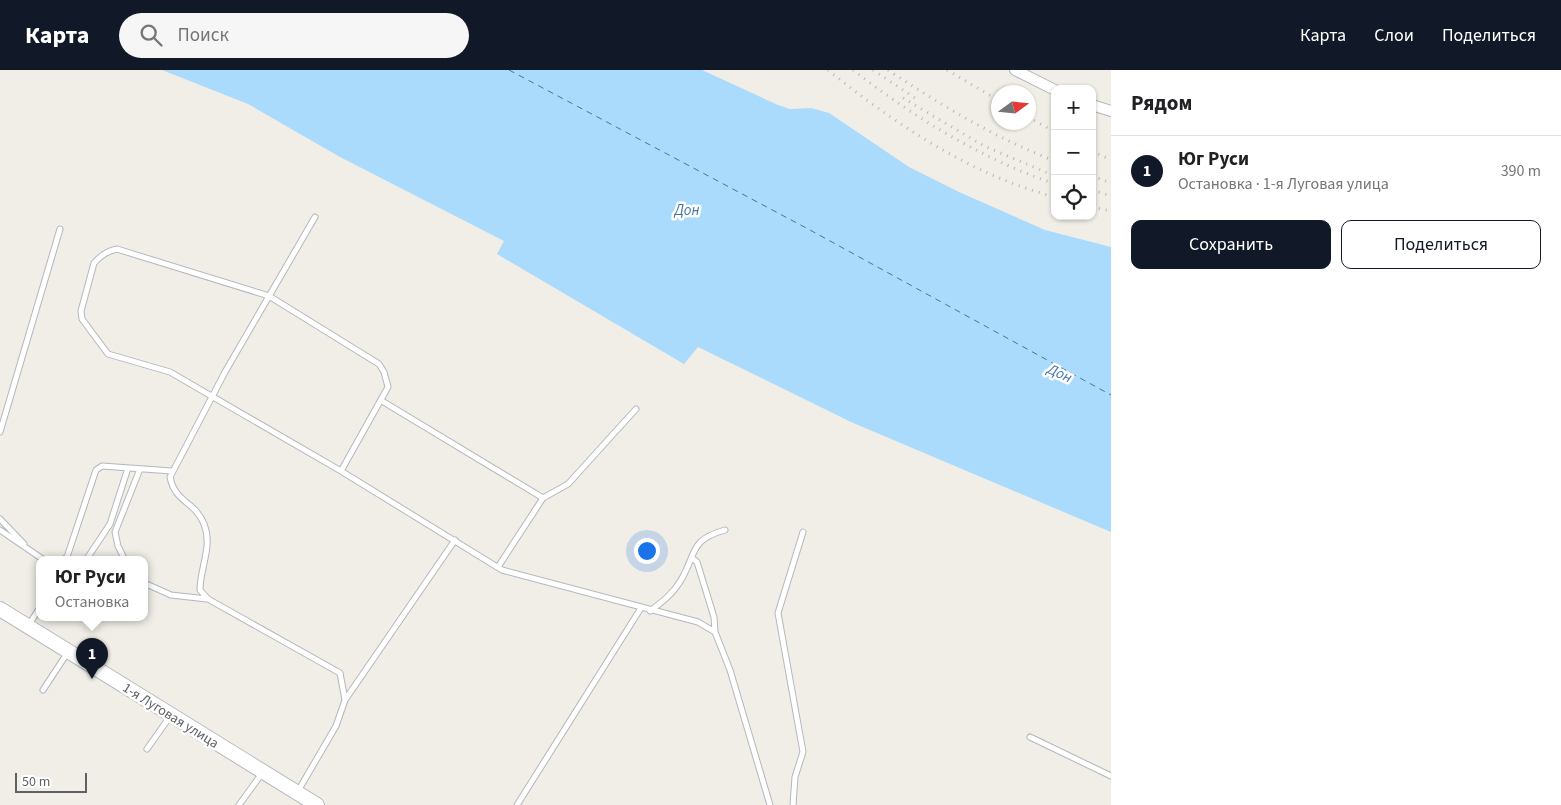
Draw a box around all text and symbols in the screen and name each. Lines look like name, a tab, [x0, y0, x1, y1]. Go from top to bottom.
search box	[119, 13, 469, 58]
text: Карта	[25, 18, 89, 53]
icon: search	[137, 21, 165, 49]
text: Поиск	[177, 22, 229, 49]
text: Карта	[1300, 23, 1346, 48]
text: Слои	[1374, 23, 1414, 48]
text: Поделиться	[1442, 23, 1536, 48]
north arrow	[991, 85, 1036, 130]
map controls	[1051, 85, 1096, 220]
button: +	[1051, 85, 1096, 130]
text: Рядом	[1131, 88, 1192, 118]
button: −	[1051, 130, 1096, 175]
text: Юг Руси	[1178, 146, 1249, 173]
text: 1	[1143, 160, 1151, 182]
text: 390 m	[1501, 160, 1541, 182]
text: Остановка · 1-я Луговая улица	[1178, 173, 1389, 195]
button: locate	[1051, 175, 1096, 220]
water label: Дон	[673, 200, 700, 221]
button: Сохранить	[1131, 220, 1331, 269]
button: Поделиться	[1341, 220, 1541, 269]
water label: Дон	[1043, 358, 1076, 388]
your location	[634, 538, 660, 564]
popup	[36, 556, 148, 621]
text: Юг Руси	[55, 564, 126, 591]
text: Остановка	[55, 591, 129, 613]
pin: 1	[76, 638, 108, 679]
street label: 1-я Луговая улица	[118, 678, 222, 754]
scale bar	[15, 770, 88, 793]
text: 50 m	[22, 772, 50, 792]

